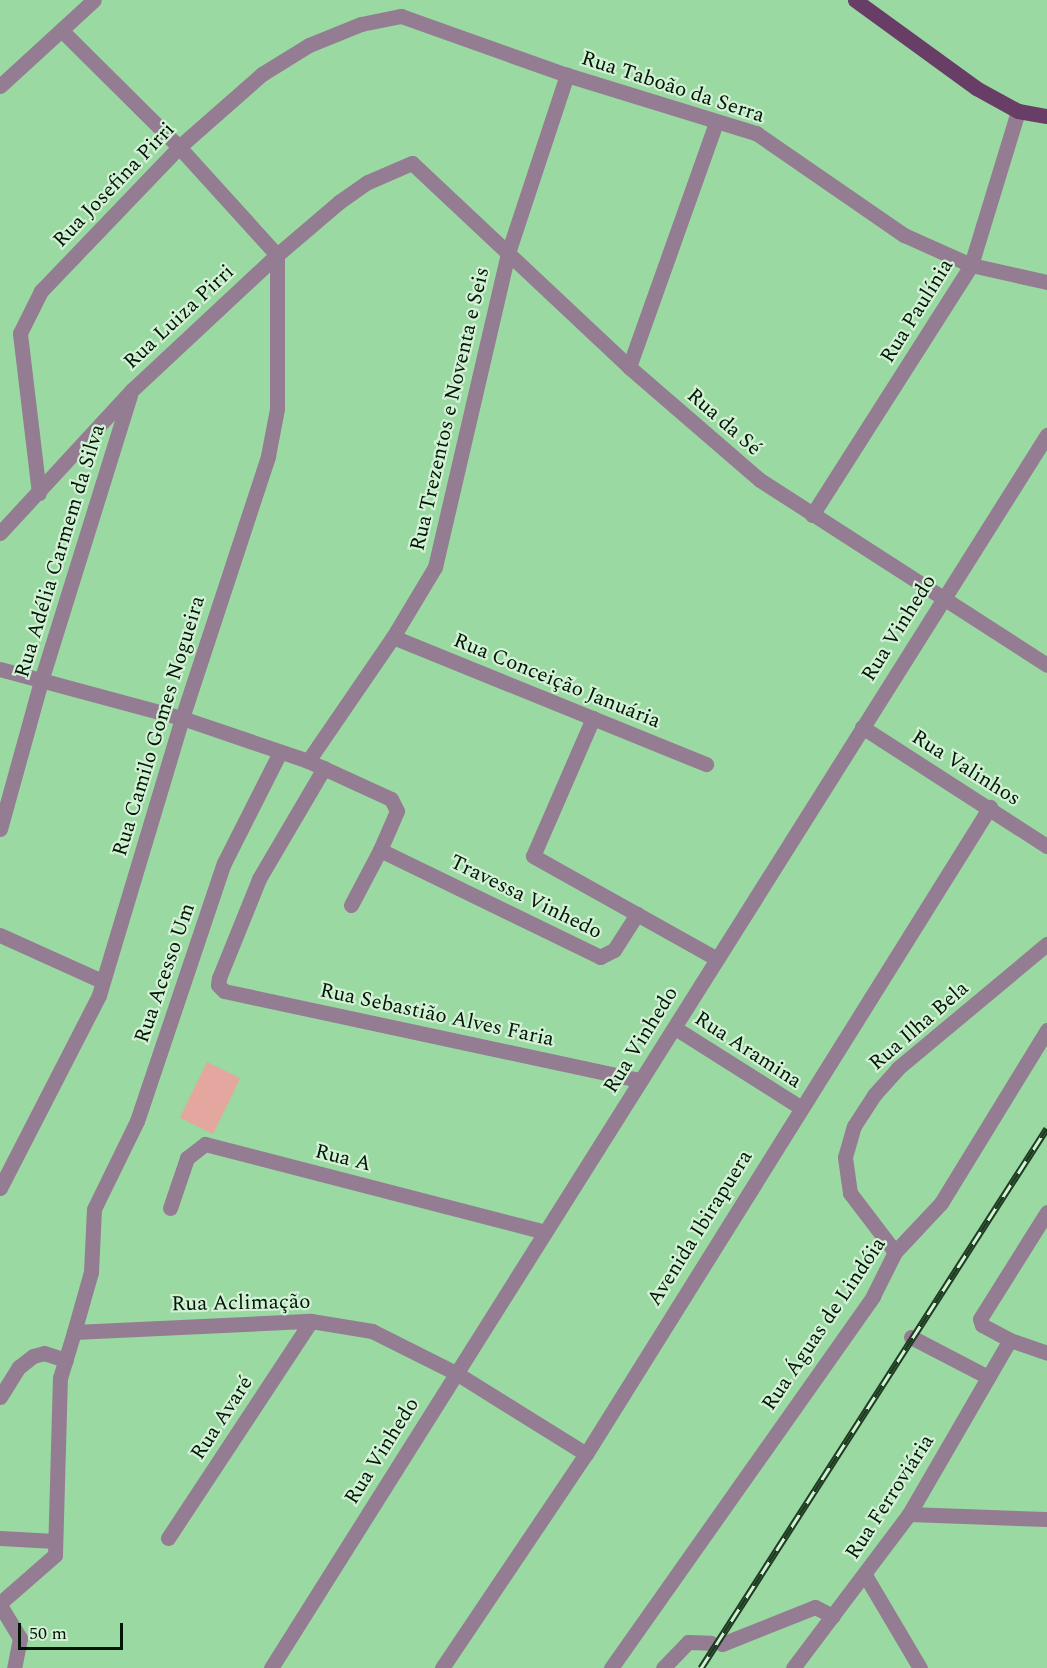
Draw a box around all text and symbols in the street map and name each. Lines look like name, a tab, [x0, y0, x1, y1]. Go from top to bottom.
street label: Rua Taboão da Serra	[578, 46, 768, 128]
street label: Rua Josefina Pirri	[48, 117, 180, 253]
street label: Rua Paulínia	[875, 254, 959, 368]
street label: Rua Luiza Pirri	[119, 259, 239, 375]
street label: Rua Trezentos e Noventa e Seis	[405, 265, 495, 553]
street label: Rua da Sé	[682, 383, 766, 461]
street label: Rua Adélia Carmem da Silva	[9, 421, 111, 681]
street label: Rua Vinhedo	[856, 570, 942, 686]
street label: Rua Camilo Gomes Nogueira	[107, 593, 211, 859]
street label: Rua Conceição Januária	[450, 628, 664, 734]
street label: Rua Valinhos	[907, 725, 1025, 811]
street label: Travessa Vinhedo	[446, 849, 606, 945]
street label: Rua Acesso Um	[129, 900, 201, 1046]
street label: Rua Ilha Bela	[864, 976, 974, 1076]
street label: Rua Sebastião Alves Faria	[318, 978, 556, 1052]
street label: Rua Vinhedo	[598, 982, 684, 1098]
street label: Rua Aramina	[690, 1006, 806, 1094]
street label: Rua A	[312, 1139, 374, 1177]
street label: Avenida Ibirapuera	[642, 1145, 758, 1311]
street label: Rua Águas de Lindóia	[757, 1233, 891, 1415]
street label: Rua Aclimação	[171, 1289, 311, 1317]
street label: Rua Avaré	[186, 1371, 258, 1465]
street label: Rua Vinhedo	[339, 1393, 425, 1509]
street label: Rua Ferroviária	[840, 1430, 940, 1564]
scale bar	[21, 1611, 126, 1649]
text: 50 m	[29, 1620, 67, 1647]

